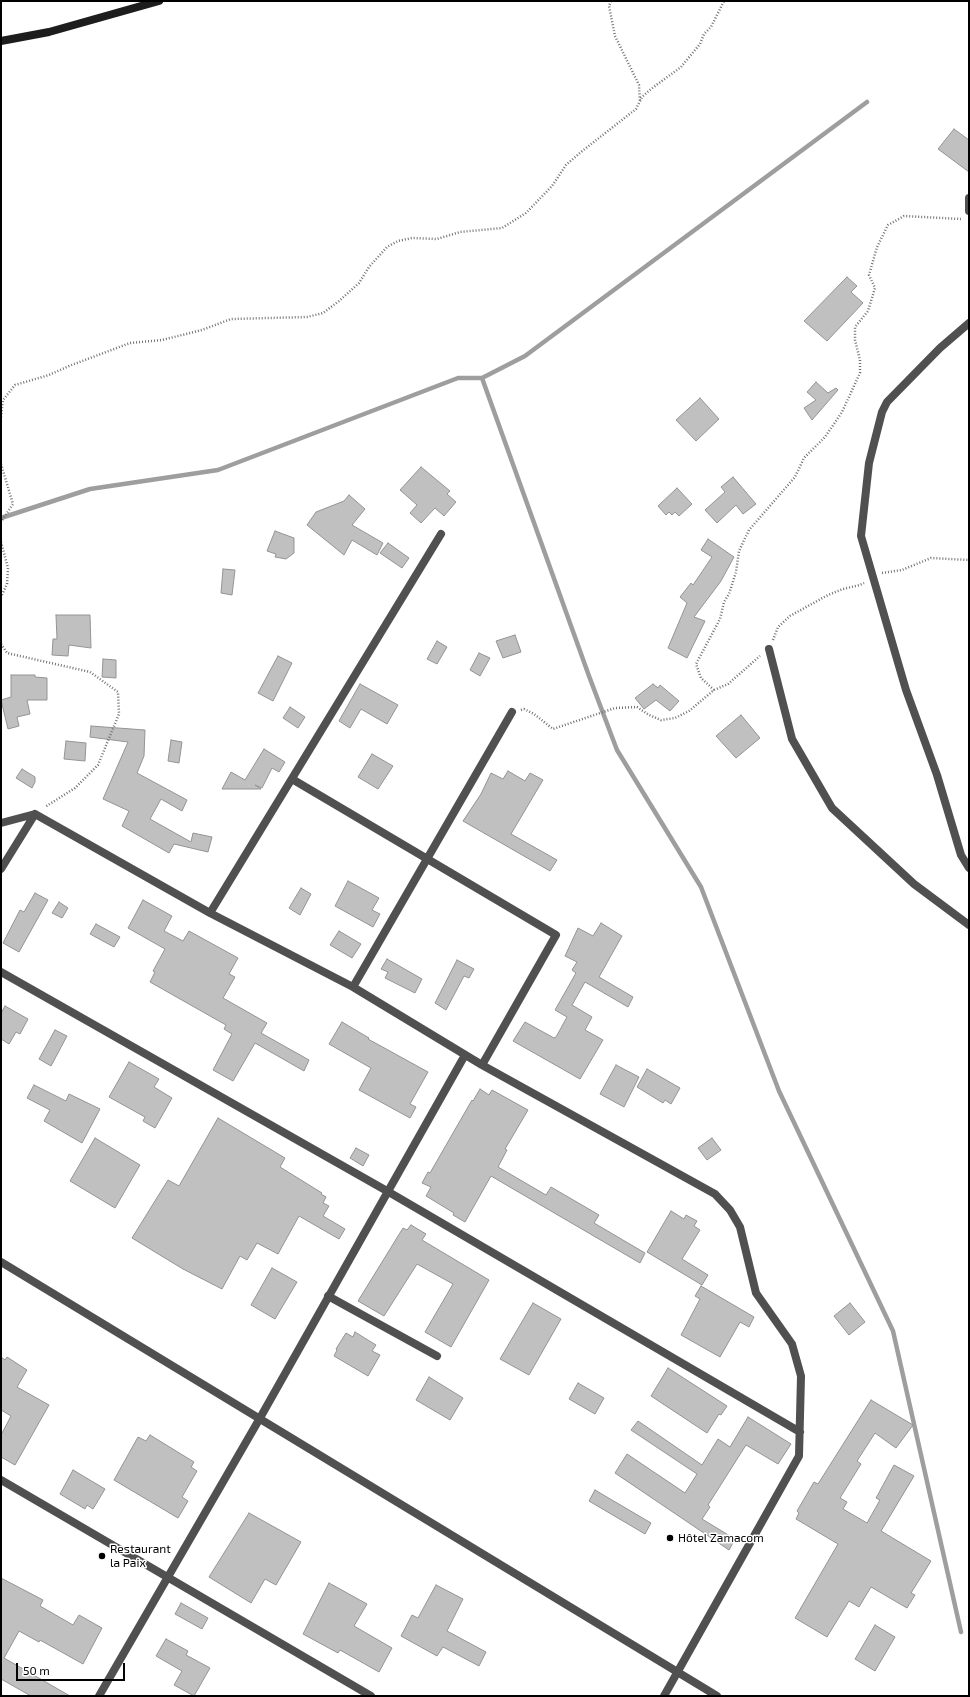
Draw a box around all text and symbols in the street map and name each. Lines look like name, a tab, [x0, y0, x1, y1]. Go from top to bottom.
place label: Hôtel Zamacom	[678, 1531, 764, 1545]
marker: Hôtel Zamacom	[665, 1533, 675, 1543]
place label: Restaurant la Paix	[110, 1542, 171, 1570]
marker: Restaurant la Paix	[97, 1551, 107, 1561]
scale bar	[18, 1655, 127, 1681]
text: 50 m	[23, 1663, 50, 1677]

